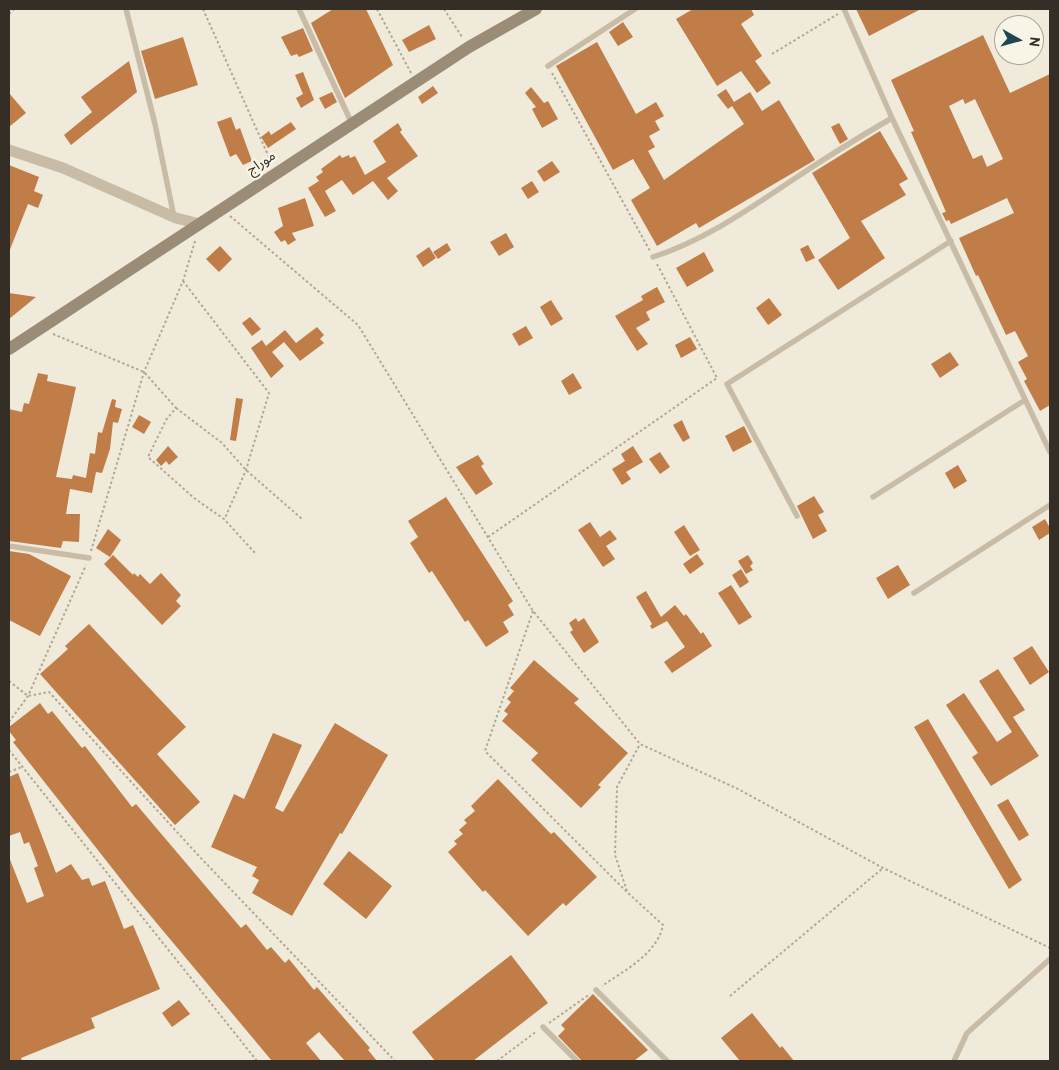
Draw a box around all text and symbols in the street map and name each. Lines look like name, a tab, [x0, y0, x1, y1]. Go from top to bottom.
north arrow	[994, 15, 1044, 65]
text: N	[1024, 36, 1042, 48]
street label: موراج	[244, 148, 280, 180]

